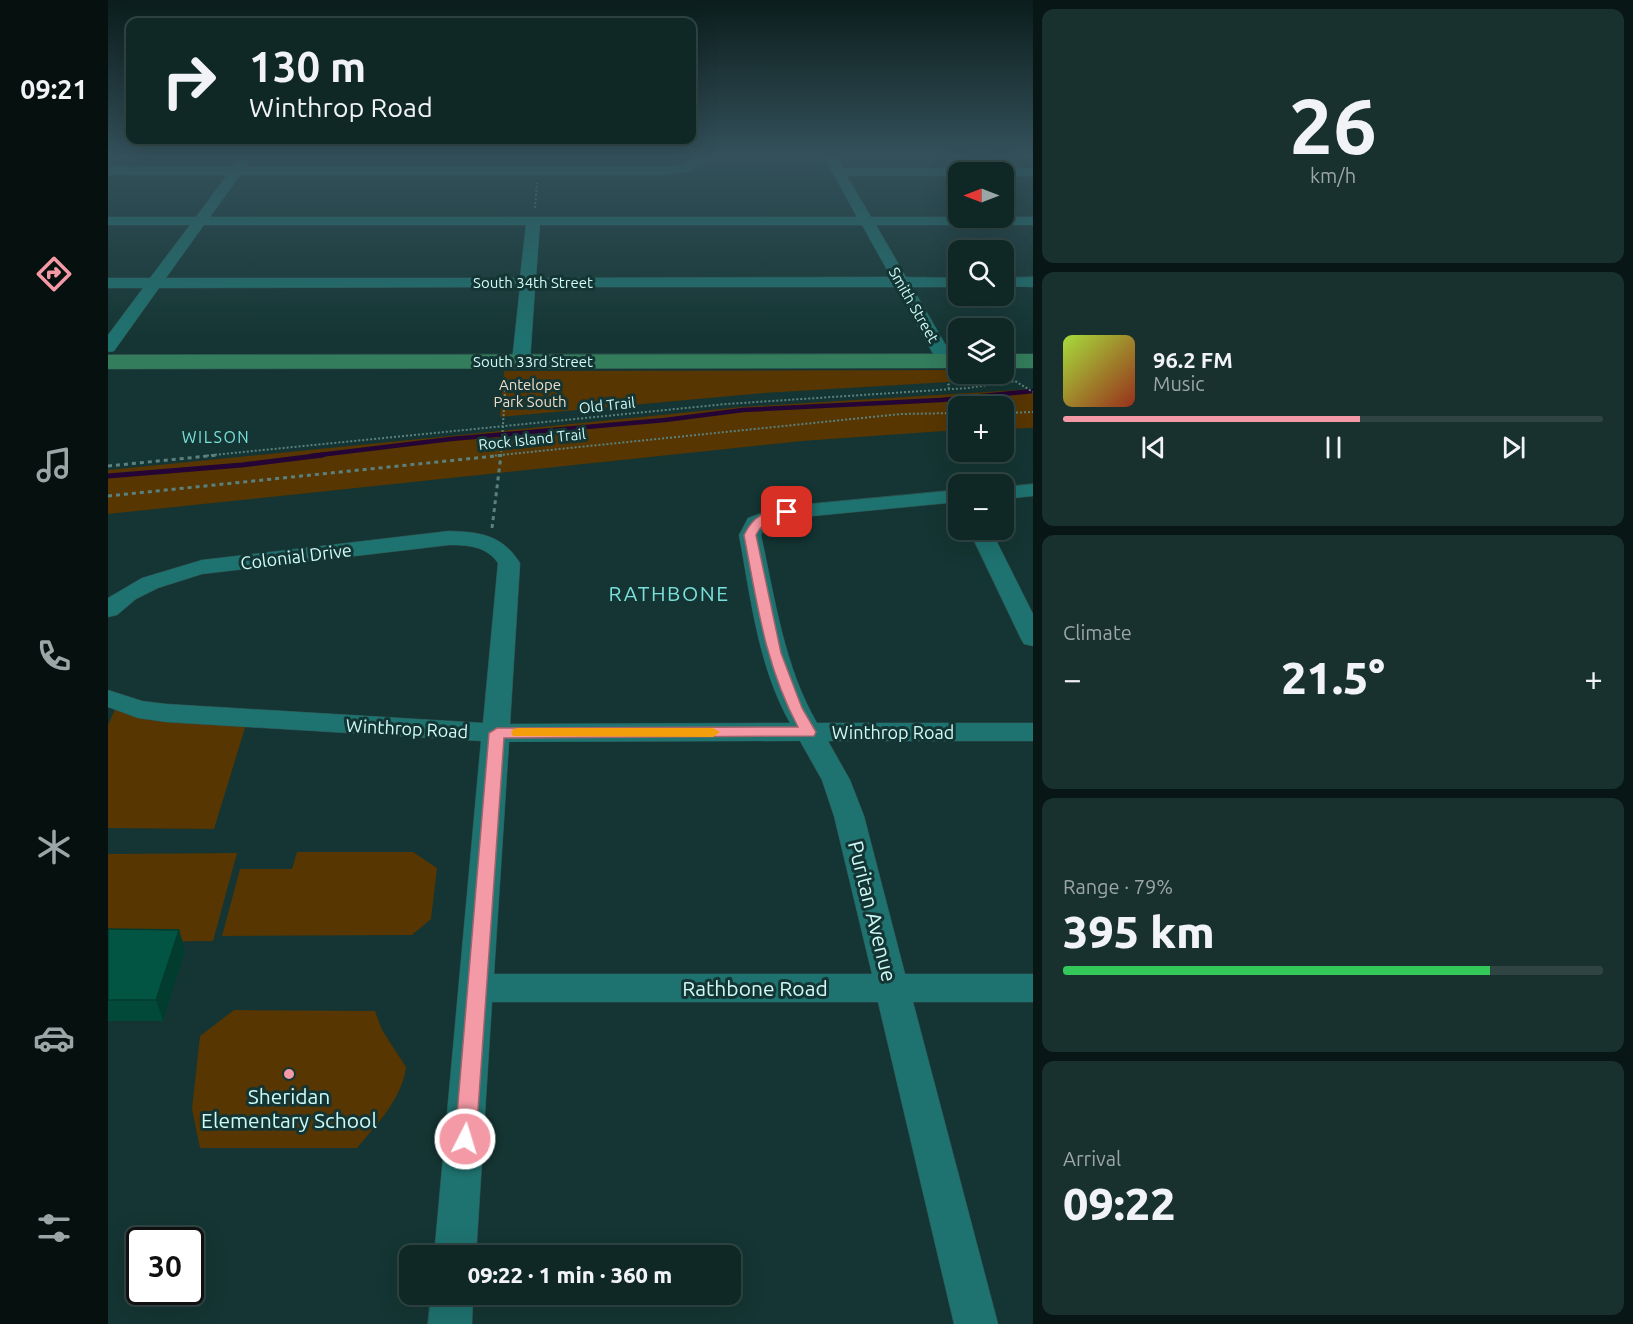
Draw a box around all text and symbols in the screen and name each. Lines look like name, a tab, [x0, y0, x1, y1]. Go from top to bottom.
icon: right	[150, 42, 228, 120]
text: 130 m	[249, 43, 366, 90]
text: 09:21	[20, 74, 88, 104]
text: 26	[1289, 81, 1377, 169]
text: Winthrop Road	[249, 92, 433, 122]
north arrow	[948, 162, 1014, 228]
map controls	[948, 162, 1014, 540]
text: km/h	[1310, 164, 1356, 187]
button: search	[948, 240, 1014, 306]
icon: directions	[33, 253, 75, 295]
street label: Smith Street	[886, 264, 942, 346]
street label: South 34th Street	[473, 274, 593, 291]
button: layers	[948, 318, 1014, 384]
text: 96.2 FM	[1153, 347, 1233, 372]
street label: South 33rd Street	[473, 353, 593, 370]
text: Music	[1153, 372, 1205, 395]
park label: Antelope Park South	[494, 376, 566, 410]
street label: Old Trail	[578, 394, 636, 416]
button: +	[948, 396, 1014, 462]
street label: Rock Island Trail	[478, 425, 586, 453]
district label: WILSON	[182, 428, 250, 446]
icon: previous	[1137, 431, 1170, 464]
icon: pause	[1317, 431, 1350, 464]
icon: next	[1497, 431, 1530, 464]
icon: music	[33, 444, 75, 486]
button: −	[948, 474, 1014, 540]
pin	[761, 486, 812, 537]
icon: arrive	[770, 495, 803, 528]
street label: Colonial Drive	[239, 539, 353, 573]
district label: RATHBONE	[609, 581, 729, 605]
text: Climate	[1063, 621, 1132, 644]
icon: phone	[33, 635, 75, 677]
text: 21.5°	[1281, 652, 1385, 703]
text: −	[1063, 660, 1082, 697]
text: +	[1584, 660, 1603, 697]
street label: Winthrop Road	[345, 715, 469, 741]
street label: Winthrop Road	[832, 722, 954, 742]
icon: climate	[33, 826, 75, 868]
street label: Puritan Avenue	[844, 838, 902, 984]
text: Range · 79%	[1063, 875, 1173, 898]
text: 395 km	[1063, 906, 1215, 957]
street label: Rathbone Road	[682, 976, 828, 1000]
icon: car	[33, 1017, 75, 1059]
marker: Sheridan Elementary School	[282, 1067, 296, 1081]
place label: Sheridan Elementary School	[201, 1084, 377, 1132]
position arrow	[433, 1107, 497, 1171]
text: Arrival	[1063, 1147, 1121, 1170]
text: 09:22	[1063, 1178, 1176, 1229]
icon: filters	[33, 1207, 75, 1249]
speed limit sign: 30	[126, 1227, 204, 1305]
text: 09:22 · 1 min · 360 m	[468, 1262, 672, 1287]

